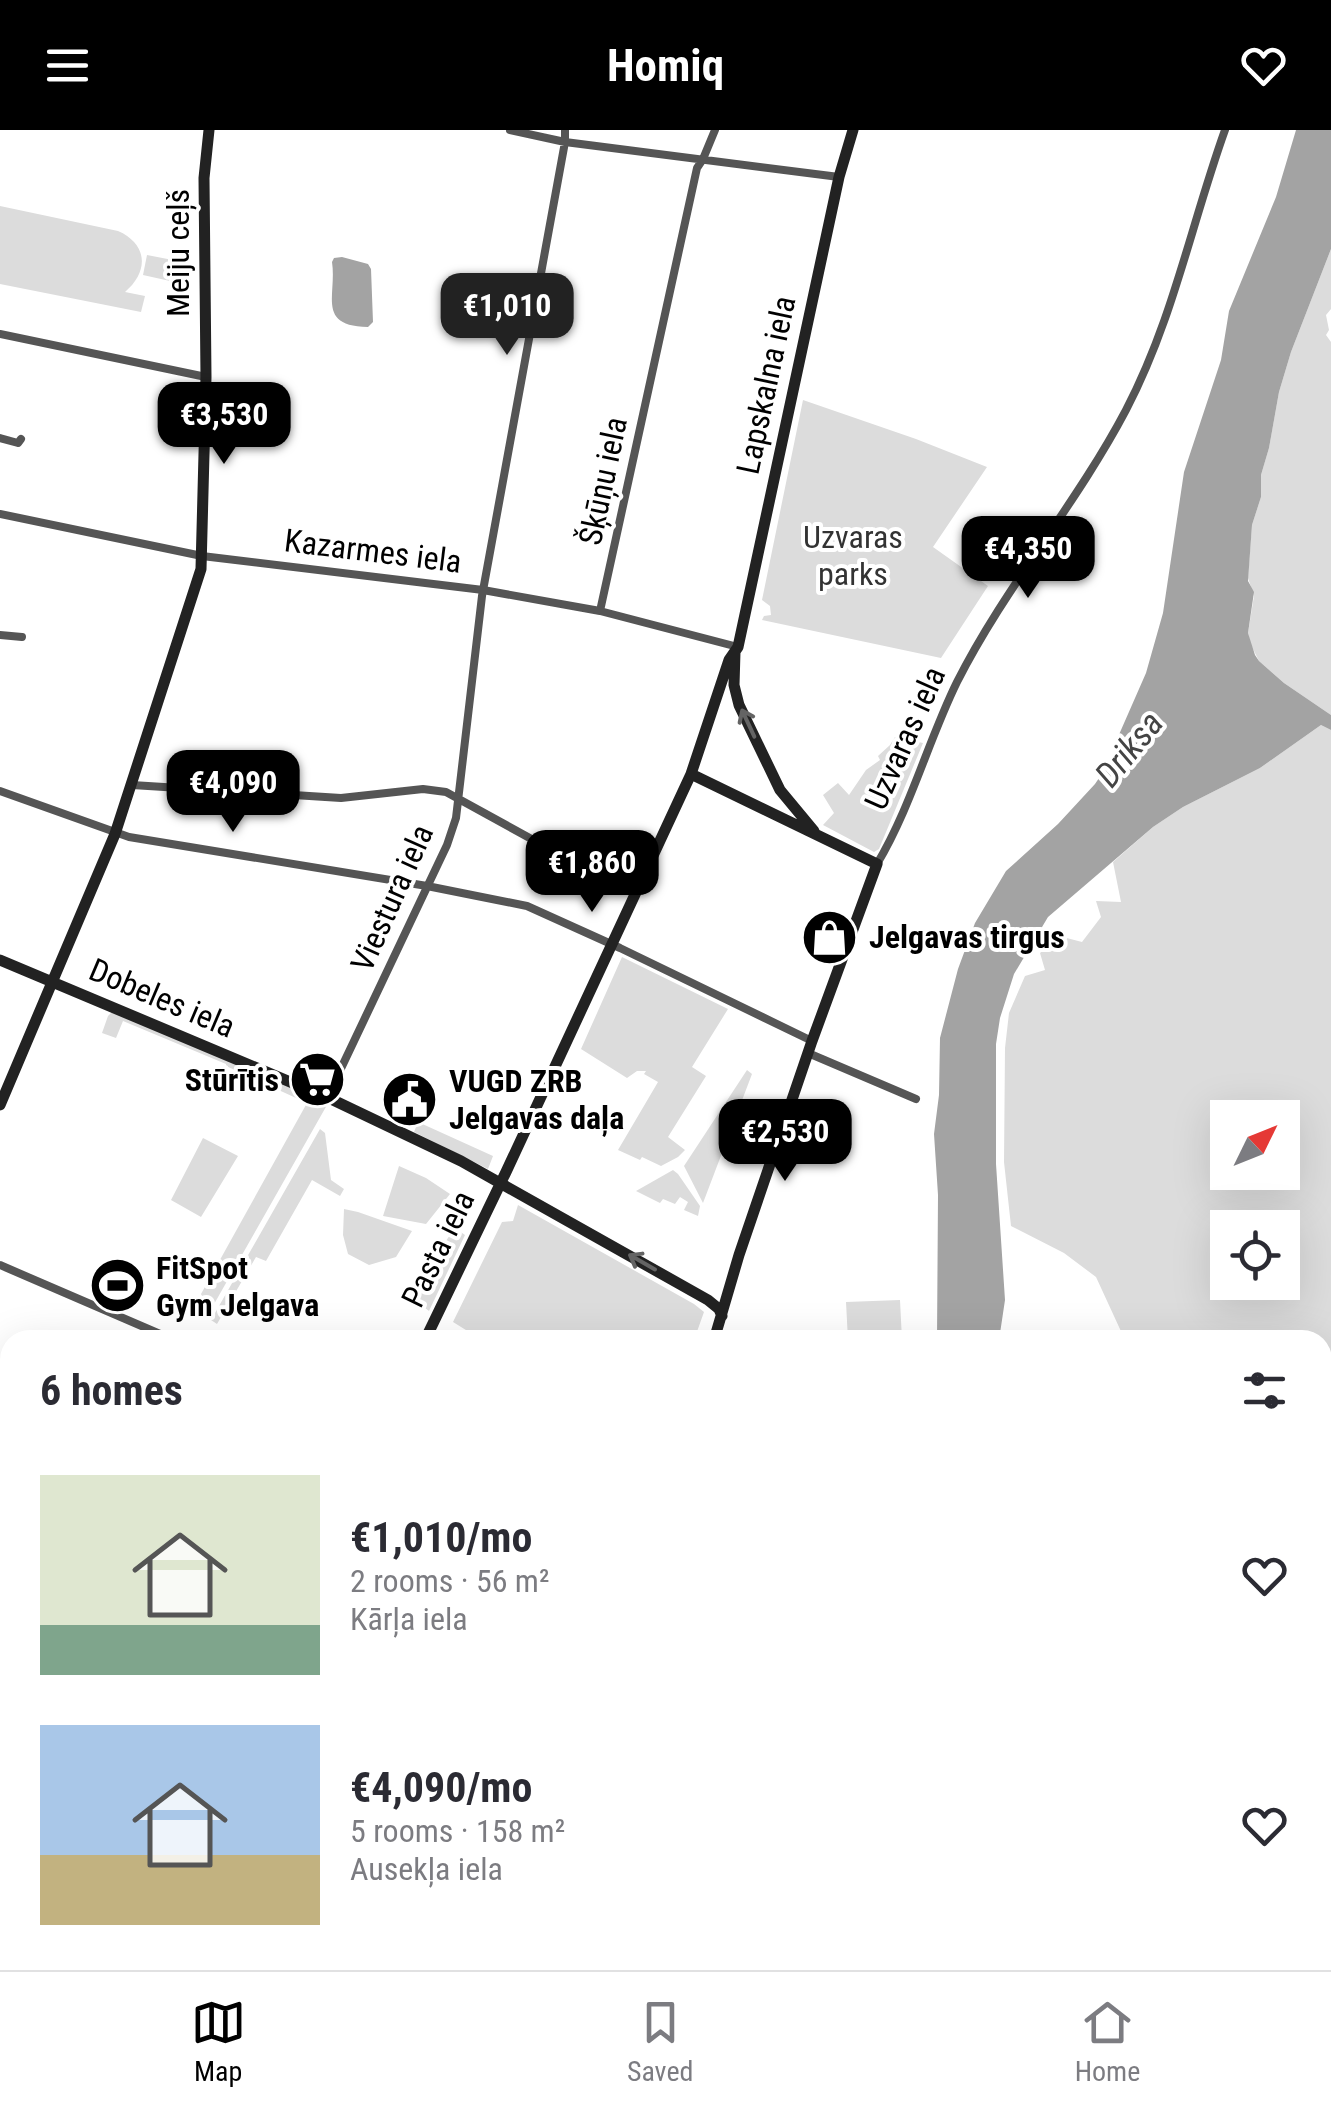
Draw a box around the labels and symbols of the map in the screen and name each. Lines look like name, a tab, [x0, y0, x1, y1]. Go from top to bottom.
street label: Meiju ceļš	[159, 189, 197, 317]
pin: €1,010	[426, 273, 588, 358]
street label: Lapskalna iela	[729, 292, 803, 478]
pin: €3,530	[143, 382, 305, 467]
street label: Šķūņu iela	[571, 414, 635, 548]
pin: €4,350	[947, 516, 1109, 601]
park label: Uzvaras parks	[803, 518, 903, 593]
street label: Kazarmes iela	[282, 521, 464, 581]
street label: Uzvaras iela	[857, 661, 953, 815]
water label: Driksa	[1087, 704, 1172, 795]
one-way arrow	[737, 709, 756, 739]
pin: €4,090	[152, 750, 314, 835]
street label: Viestura iela	[343, 819, 441, 977]
pin: €1,860	[511, 830, 673, 915]
shop icon: Jelgavas tirgus	[800, 907, 860, 967]
place label: Jelgavas tirgus	[869, 918, 1065, 956]
street label: Dobeles iela	[84, 950, 240, 1046]
supermarket icon: Stūrītis	[288, 1050, 348, 1110]
place label: Stūrītis	[185, 1061, 279, 1099]
place label: VUGD ZRB Jelgavas daļa	[449, 1062, 624, 1138]
public building icon: VUGD ZRB Jelgavas daļa	[380, 1069, 440, 1129]
pin: €2,530	[704, 1099, 866, 1184]
north arrow	[1210, 1100, 1300, 1190]
street label: Pasta iela	[394, 1185, 482, 1313]
place label: FitSpot Gym Jelgava	[156, 1249, 319, 1324]
one-way arrow	[628, 1252, 657, 1272]
sports icon: FitSpot Gym Jelgava	[87, 1256, 147, 1316]

